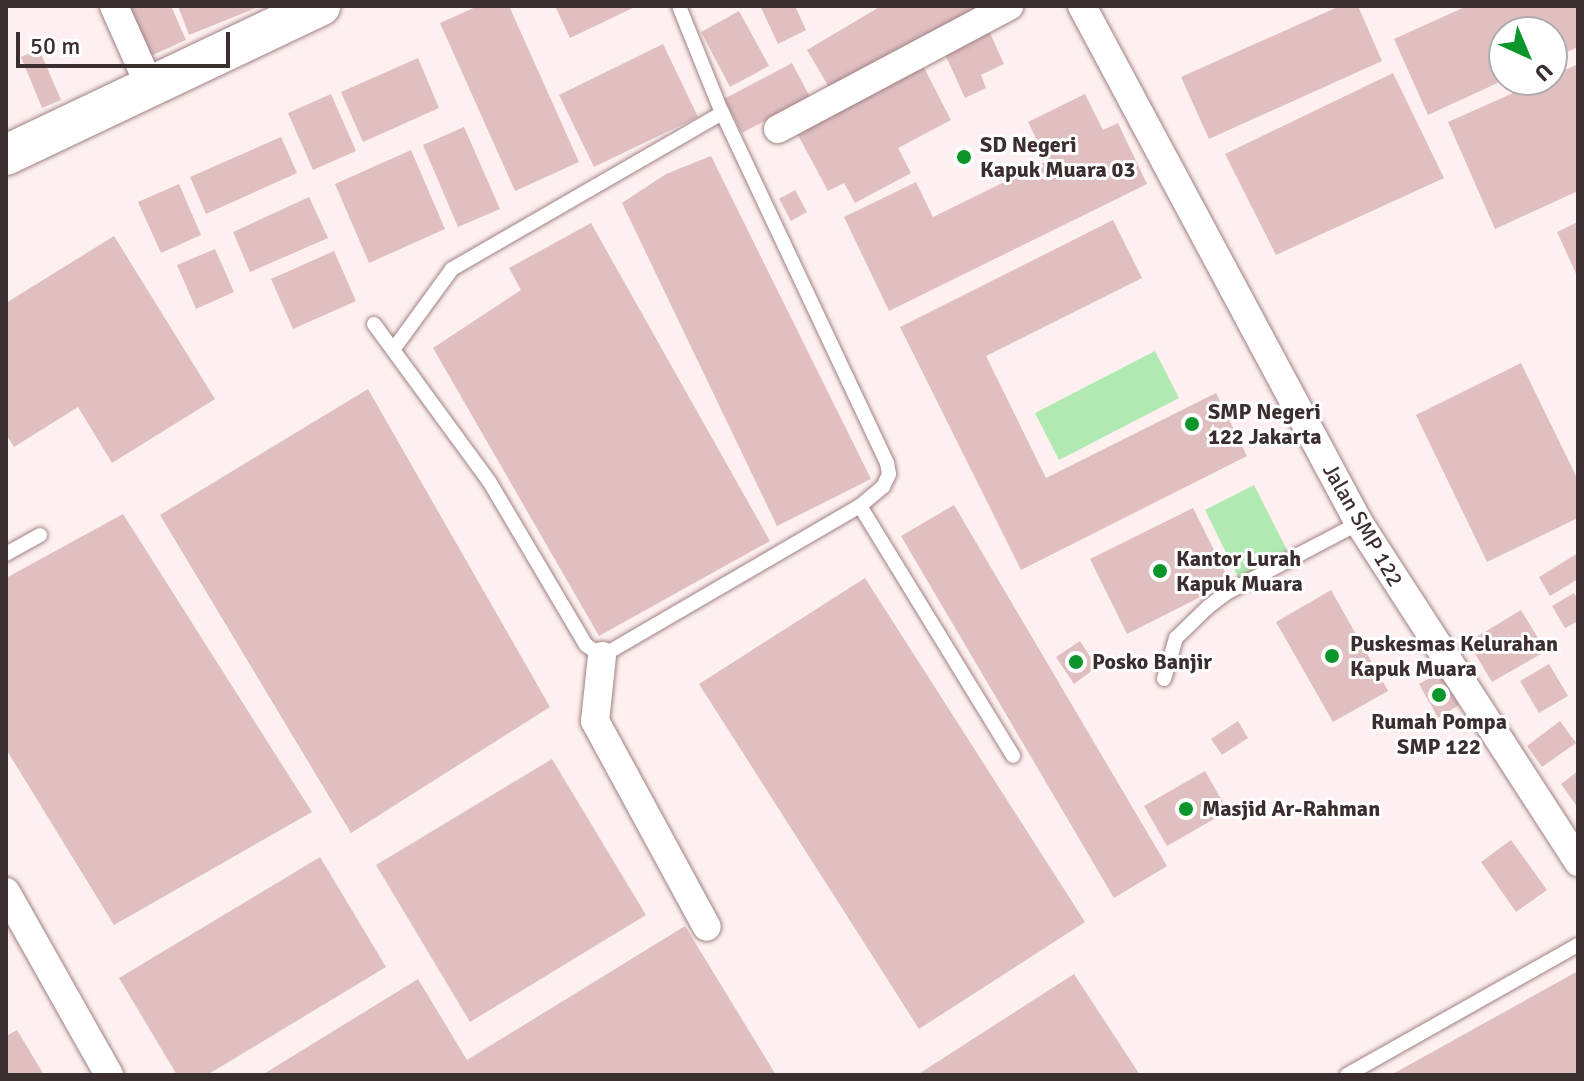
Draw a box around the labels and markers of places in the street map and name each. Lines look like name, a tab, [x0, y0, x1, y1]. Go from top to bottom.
place label: SD Negeri Kapuk Muara 03	[980, 131, 1135, 182]
marker: SD Negeri Kapuk Muara 03	[955, 148, 973, 166]
place label: SMP Negeri 122 Jakarta	[1208, 398, 1322, 450]
marker: SMP Negeri 122 Jakarta	[1183, 415, 1201, 433]
place label: Kantor Lurah Kapuk Muara	[1176, 545, 1303, 596]
marker: Kantor Lurah Kapuk Muara	[1151, 562, 1169, 580]
place label: Puskesmas Kelurahan Kapuk Muara	[1350, 630, 1558, 682]
marker: Puskesmas Kelurahan Kapuk Muara	[1321, 645, 1343, 667]
place label: Posko Banjir	[1092, 649, 1212, 675]
marker: Posko Banjir	[1067, 653, 1085, 671]
marker: Rumah Pompa SMP 122	[1430, 686, 1448, 704]
place label: Rumah Pompa SMP 122	[1371, 708, 1507, 760]
place label: Masjid Ar-Rahman	[1202, 796, 1380, 822]
marker: Masjid Ar-Rahman	[1177, 800, 1195, 818]

